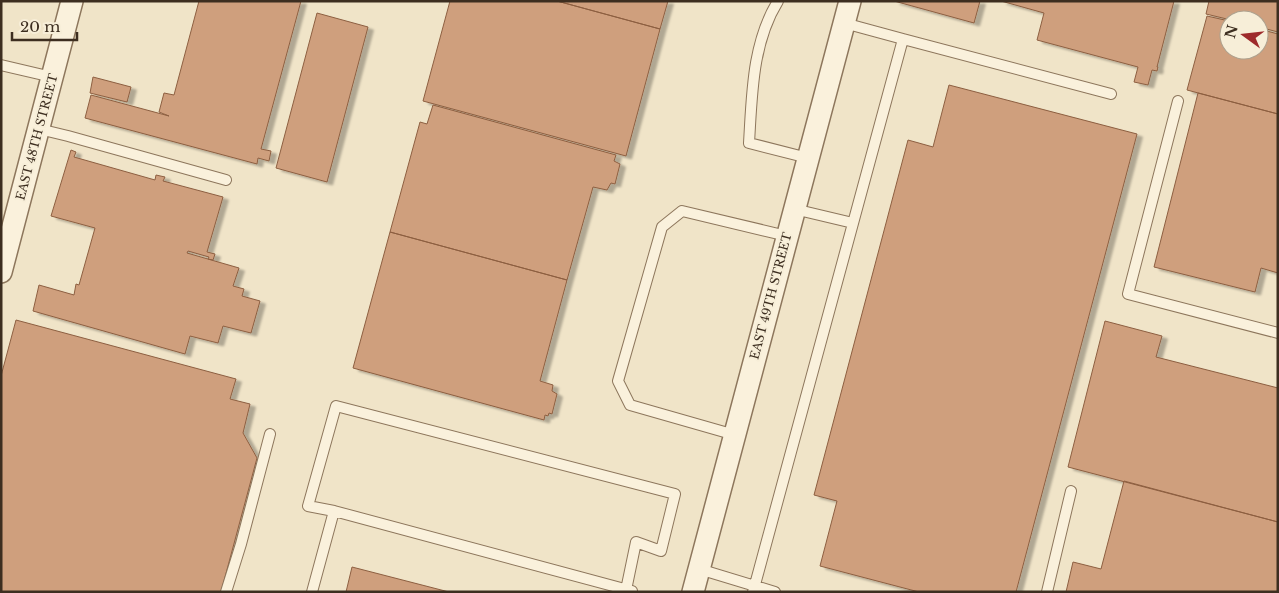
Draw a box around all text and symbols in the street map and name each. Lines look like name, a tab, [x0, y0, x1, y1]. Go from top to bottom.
scale bar	[12, 10, 78, 42]
north arrow	[1219, 10, 1269, 60]
text: 20 m	[20, 17, 60, 36]
text: N	[1221, 23, 1242, 40]
street label: EAST 48TH STREET	[12, 71, 61, 202]
street label: EAST 49TH STREET	[746, 230, 795, 361]

